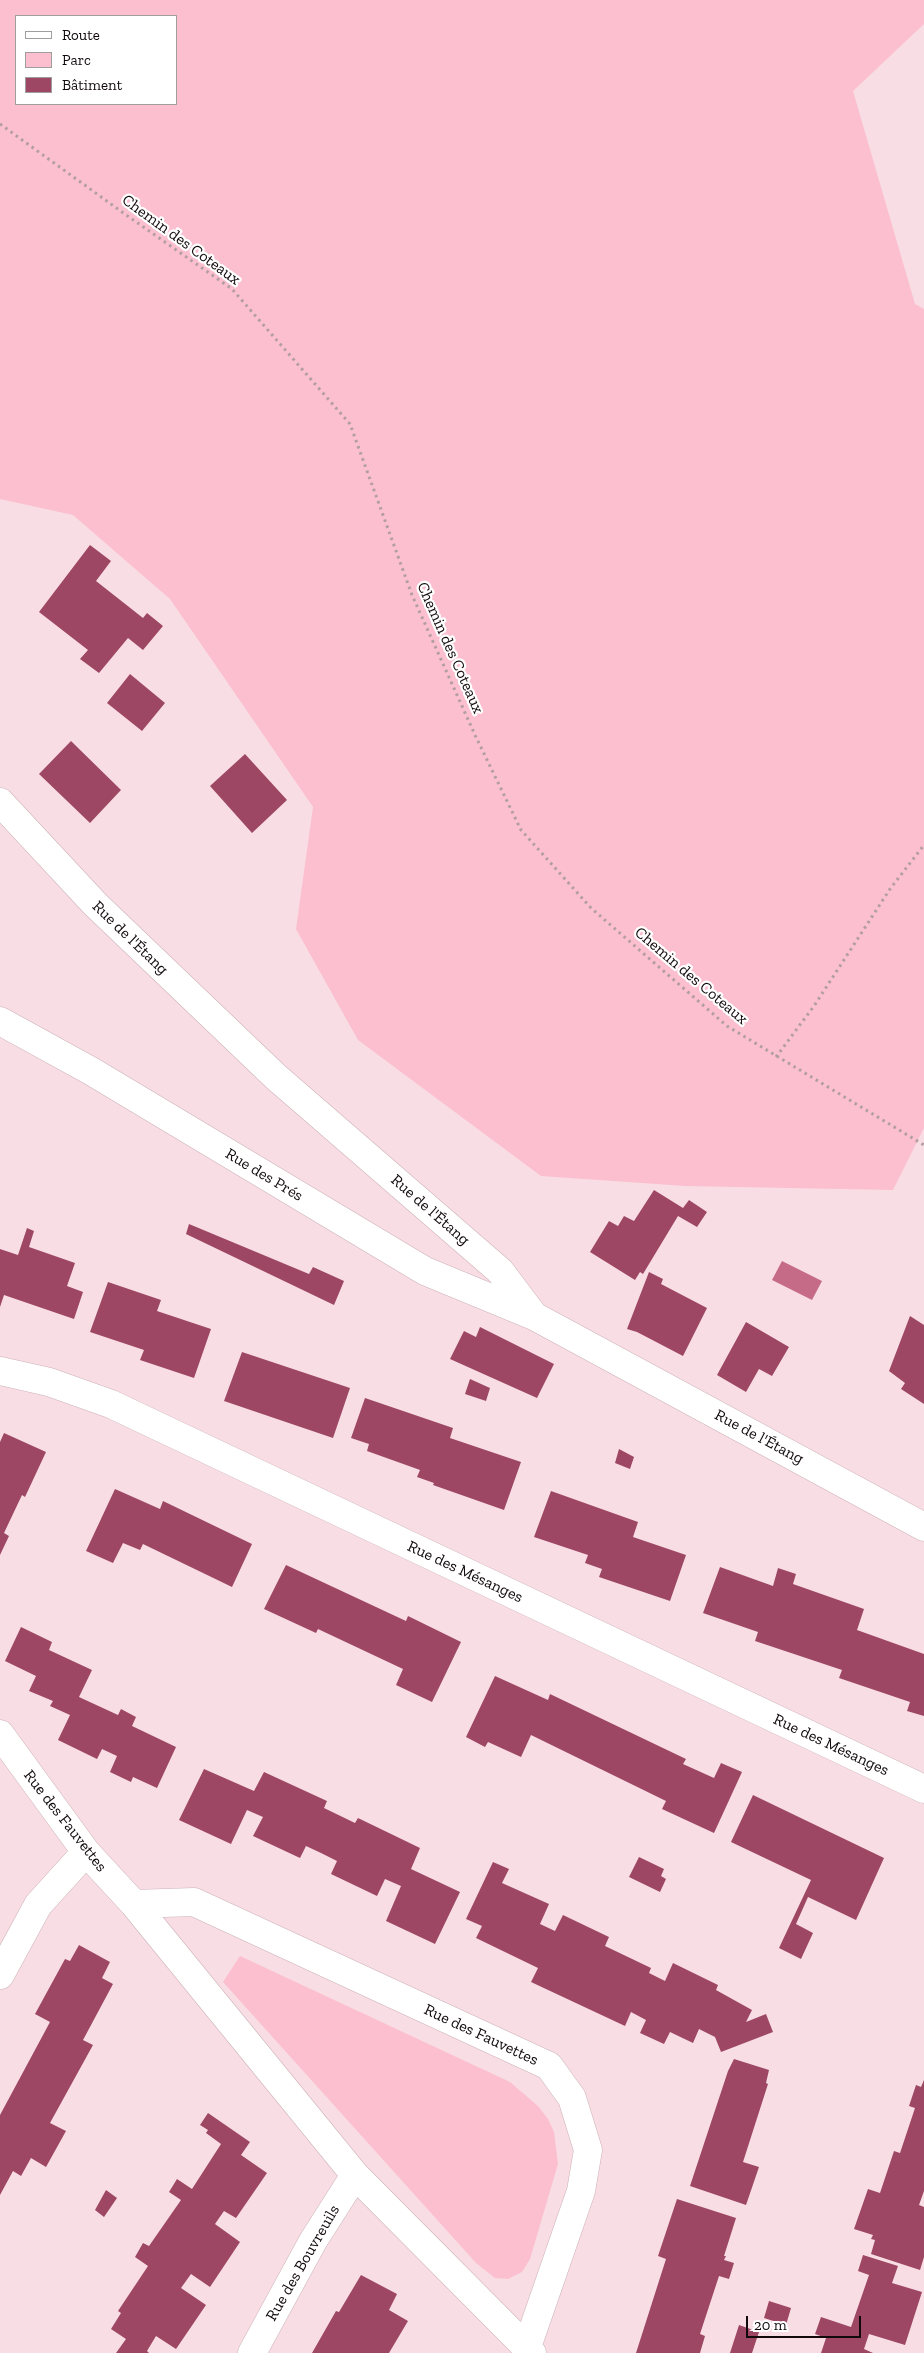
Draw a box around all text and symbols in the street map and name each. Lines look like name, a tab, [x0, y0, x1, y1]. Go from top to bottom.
legend	[15, 15, 178, 105]
text: Route	[62, 26, 100, 44]
text: Parc	[62, 51, 91, 69]
text: Bâtiment	[62, 76, 122, 94]
street label: Chemin des Coteaux	[118, 191, 244, 289]
street label: Chemin des Coteaux	[412, 579, 488, 717]
street label: Rue de l'Étang	[88, 897, 172, 979]
street label: Chemin des Coteaux	[631, 923, 751, 1029]
street label: Rue des Prés	[222, 1144, 306, 1206]
street label: Rue de l'Étang	[387, 1171, 473, 1249]
street label: Rue de l'Étang	[711, 1405, 807, 1469]
street label: Rue des Mésanges	[404, 1537, 526, 1607]
street label: Rue des Mésanges	[770, 1710, 892, 1780]
street label: Rue des Fauvettes	[19, 1766, 111, 1876]
street label: Rue des Fauvettes	[421, 2000, 541, 2070]
street label: Rue des Bouvreuils	[262, 2202, 344, 2324]
scale bar	[749, 2306, 864, 2338]
text: 20 m	[754, 2316, 787, 2334]

